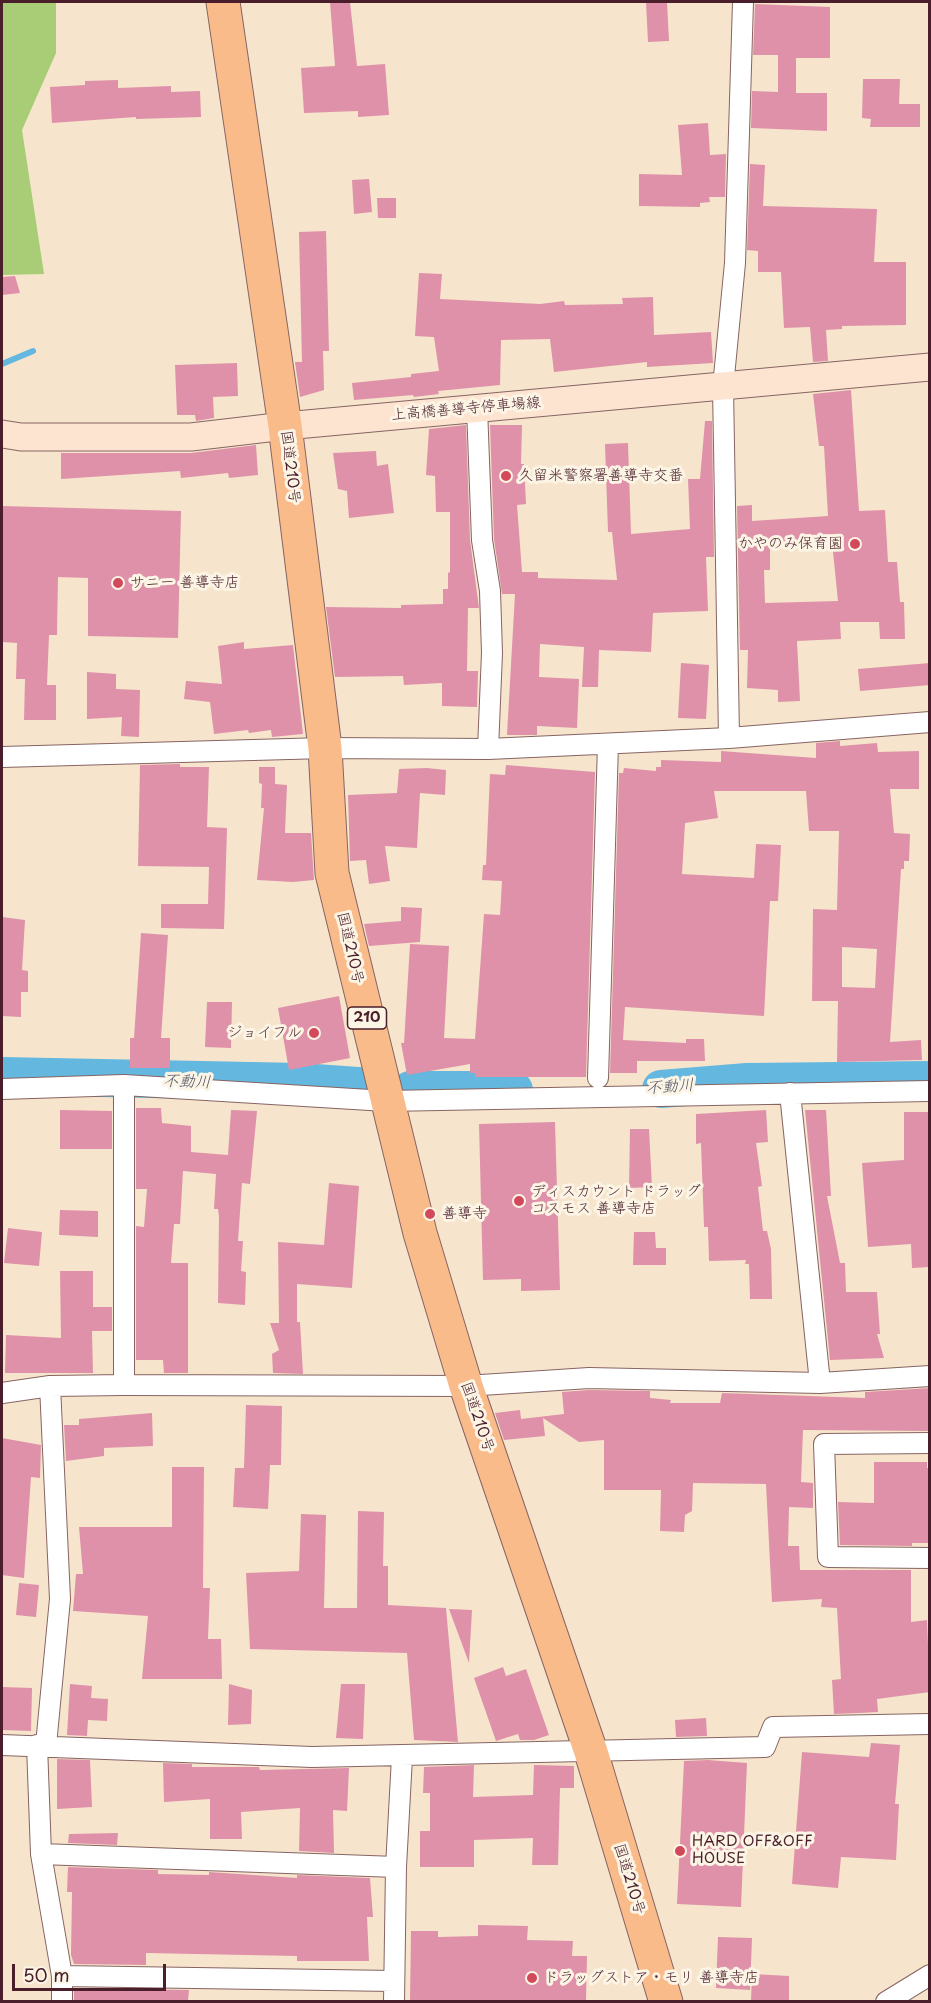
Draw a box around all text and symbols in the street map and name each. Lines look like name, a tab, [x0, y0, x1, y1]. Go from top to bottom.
street label: 上高橋善導寺停車場線	[391, 393, 541, 425]
street label: 国道210号	[277, 430, 303, 504]
place label: 久留米警察署善導寺交番	[518, 467, 683, 485]
marker: 久留米警察署善導寺交番	[499, 469, 513, 483]
place label: かやのみ保育園	[738, 535, 843, 553]
marker: かやのみ保育園	[848, 537, 862, 551]
place label: サニー 善導寺店	[130, 574, 240, 592]
marker: サニー 善導寺店	[111, 576, 125, 590]
street label: 国道210号	[333, 910, 367, 986]
road number: 210	[348, 1007, 386, 1029]
place label: ジョイフル	[227, 1024, 302, 1042]
marker: ジョイフル	[307, 1026, 321, 1040]
water label: 不動川	[163, 1072, 211, 1092]
water label: 不動川	[645, 1076, 695, 1098]
place label: ディスカウント ドラッグ コスモス 善導寺店	[531, 1183, 701, 1218]
marker: ディスカウント ドラッグ コスモス 善導寺店	[512, 1194, 526, 1208]
place label: 善導寺	[442, 1205, 487, 1223]
marker: 善導寺	[423, 1207, 437, 1221]
street label: 国道210号	[457, 1379, 497, 1455]
place label: HARD OFF&OFF HOUSE	[692, 1833, 812, 1868]
street label: 国道210号	[610, 1841, 648, 1917]
marker: HARD OFF&OFF HOUSE	[673, 1844, 687, 1858]
scale bar	[15, 1952, 170, 1990]
text: 50 m	[23, 1961, 70, 1988]
place label: ドラッグストア・モリ 善導寺店	[544, 1969, 759, 1987]
marker: ドラッグストア・モリ 善導寺店	[525, 1971, 539, 1985]

